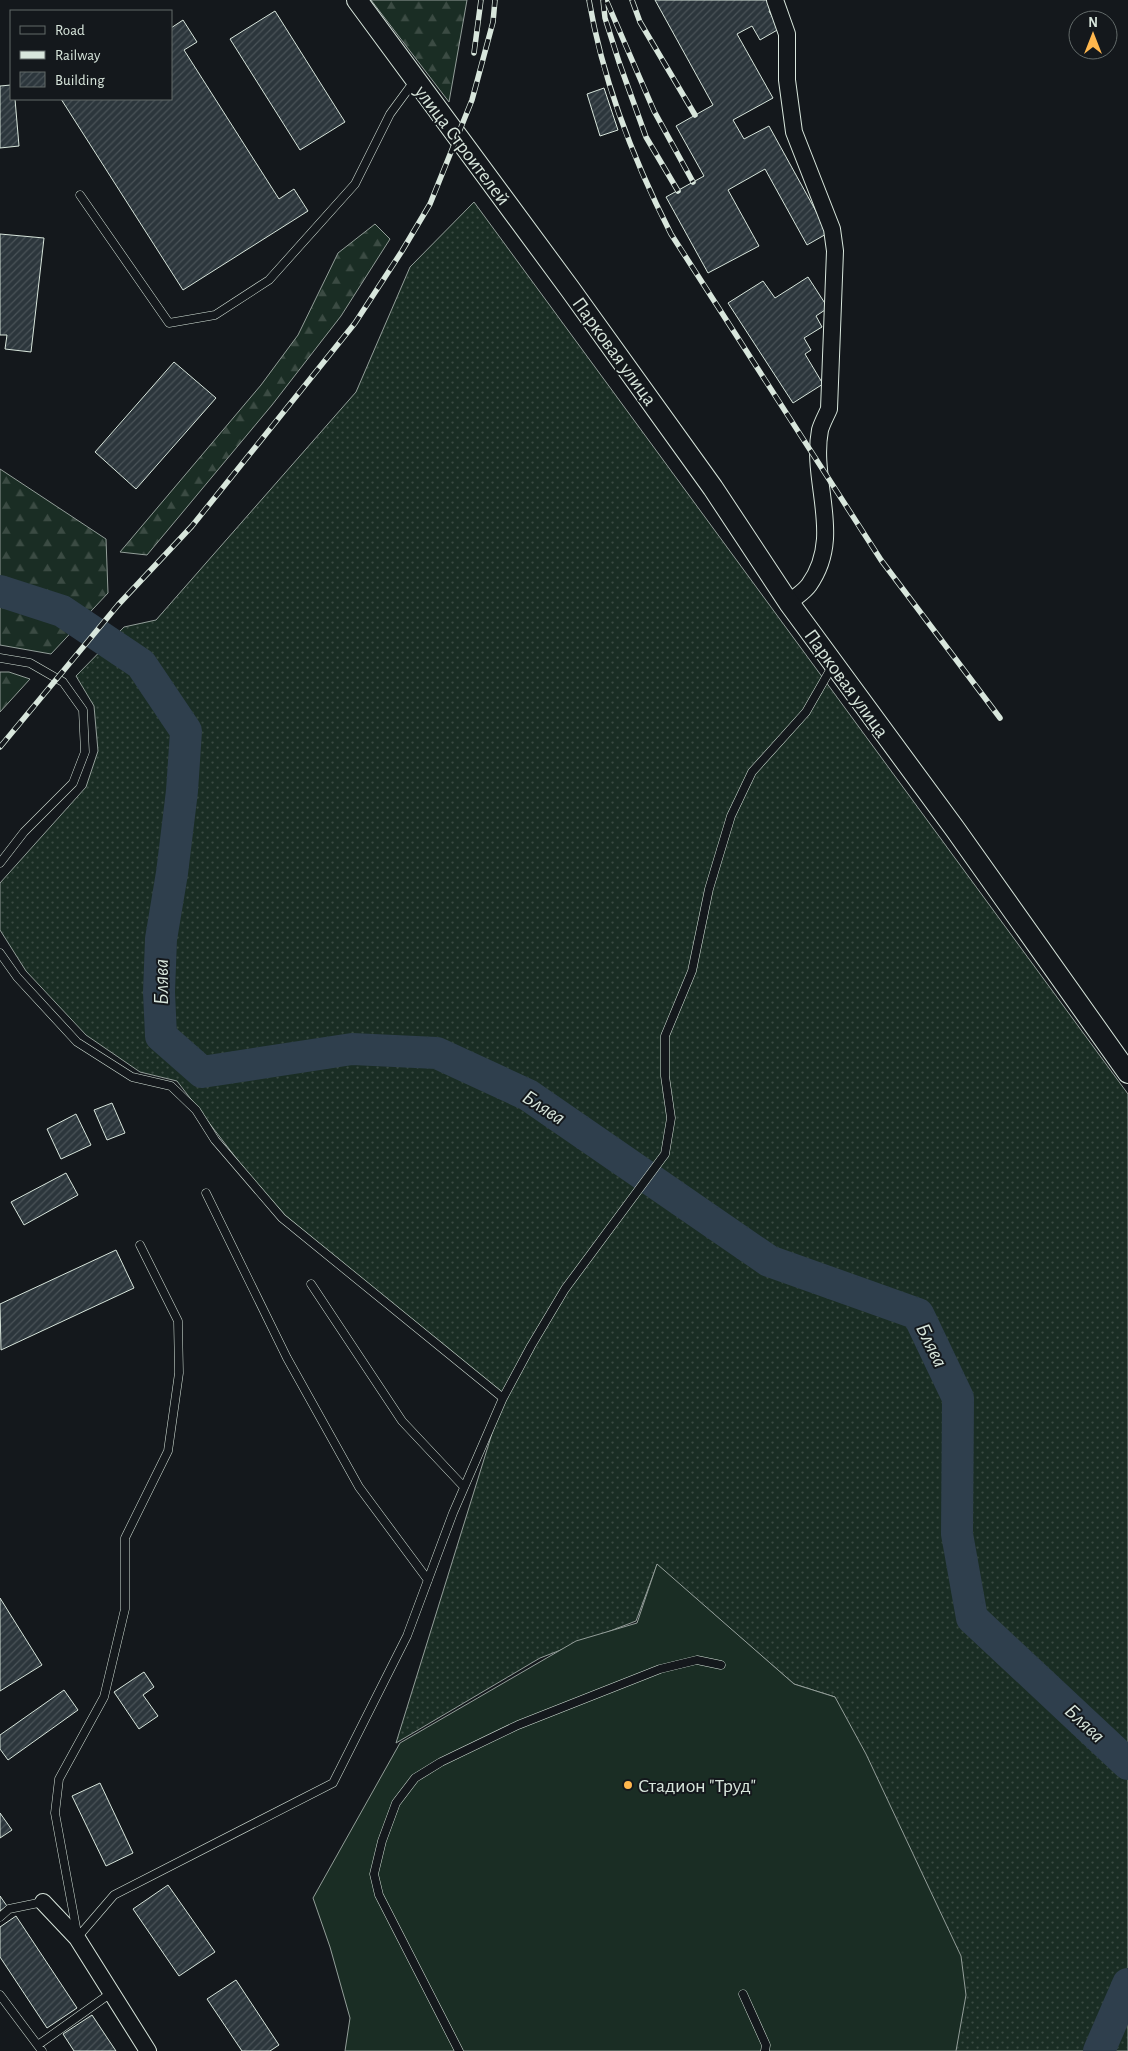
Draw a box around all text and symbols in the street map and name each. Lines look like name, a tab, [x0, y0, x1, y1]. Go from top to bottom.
legend	[10, 10, 172, 100]
north arrow	[1068, 10, 1118, 60]
text: N	[1088, 16, 1098, 30]
text: Road	[55, 23, 85, 38]
text: Railway	[55, 48, 101, 63]
text: Building	[55, 73, 105, 88]
street label: улица Строителей	[410, 81, 514, 209]
street label: Парковая улица	[568, 294, 660, 410]
street label: Парковая улица	[800, 626, 892, 742]
water label: Блява	[151, 959, 172, 1005]
water label: Блява	[519, 1086, 569, 1129]
water label: Блява	[912, 1320, 951, 1371]
water label: Блява	[1061, 1700, 1109, 1747]
place label: Стадион "Труд"	[638, 1776, 756, 1796]
marker: Стадион "Труд"	[622, 1779, 634, 1791]

